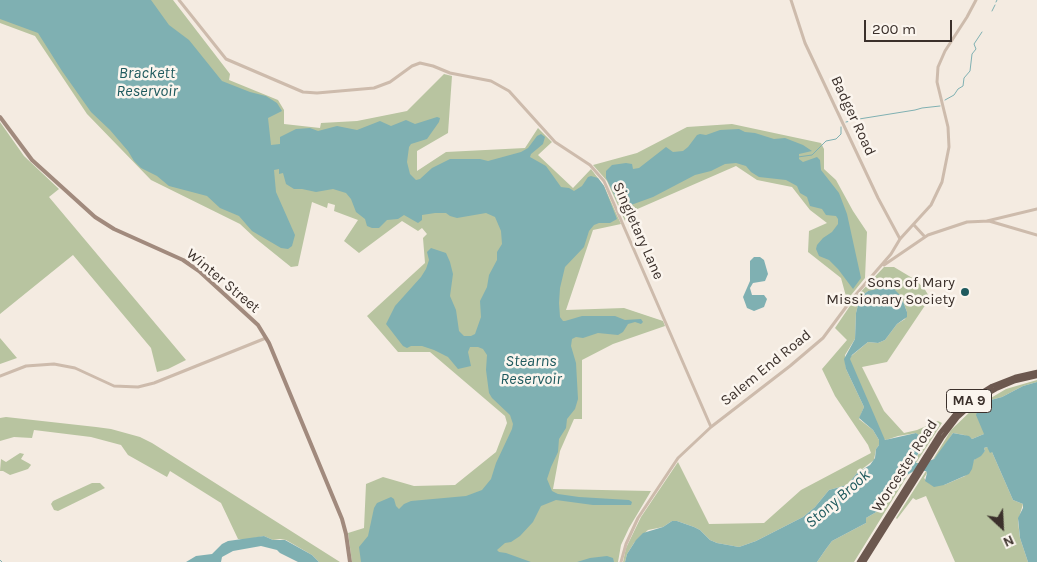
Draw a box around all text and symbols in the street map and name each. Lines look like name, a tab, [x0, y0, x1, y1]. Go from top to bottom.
scale bar	[867, 10, 954, 42]
text: 200 m	[872, 20, 916, 38]
water label: Brackett Reservoir	[116, 63, 178, 101]
street label: Badger Road	[827, 73, 879, 159]
street label: Singletary Lane	[608, 179, 668, 283]
street label: Winter Street	[183, 245, 263, 317]
place label: Sons of Mary Missionary Society	[826, 274, 955, 309]
marker: Sons of Mary Missionary Society	[959, 286, 971, 298]
street label: Salem End Road	[717, 326, 815, 410]
water label: Stearns Reservoir	[500, 351, 562, 389]
road number: MA 9	[946, 390, 992, 412]
street label: Worcester Road	[868, 416, 942, 516]
water label: Stony Brook	[802, 466, 874, 532]
north arrow	[977, 502, 1027, 552]
text: N	[1000, 531, 1017, 551]

